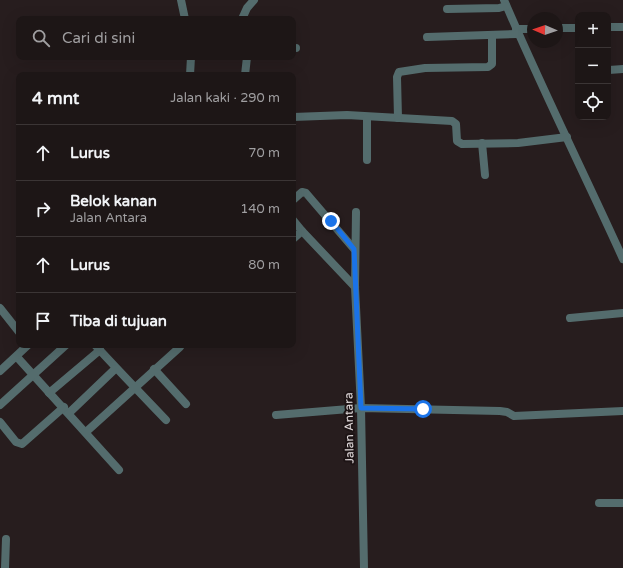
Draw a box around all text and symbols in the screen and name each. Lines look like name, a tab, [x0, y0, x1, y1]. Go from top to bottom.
north arrow	[527, 12, 563, 48]
map controls	[575, 12, 611, 120]
button: +	[575, 12, 611, 48]
search box	[16, 16, 296, 60]
icon: search	[30, 27, 52, 49]
text: Cari di sini	[62, 29, 135, 47]
button: −	[575, 48, 611, 84]
button: locate	[575, 84, 611, 120]
text: 4 mnt	[32, 88, 79, 109]
text: Jalan kaki · 290 m	[170, 90, 280, 106]
icon: ahead	[32, 142, 54, 164]
text: Lurus	[70, 144, 110, 162]
text: 70 m	[248, 145, 280, 161]
text: Belok kanan	[70, 192, 157, 210]
icon: right	[32, 198, 54, 220]
text: 140 m	[240, 201, 280, 217]
text: Jalan Antara	[70, 210, 147, 226]
route end	[322, 212, 340, 230]
icon: ahead	[32, 254, 54, 276]
text: Lurus	[70, 256, 110, 274]
text: 80 m	[248, 257, 280, 273]
icon: arrive	[32, 310, 54, 332]
text: Tiba di tujuan	[70, 312, 167, 330]
street label: Jalan Antara	[341, 392, 357, 464]
route start	[414, 400, 432, 418]

